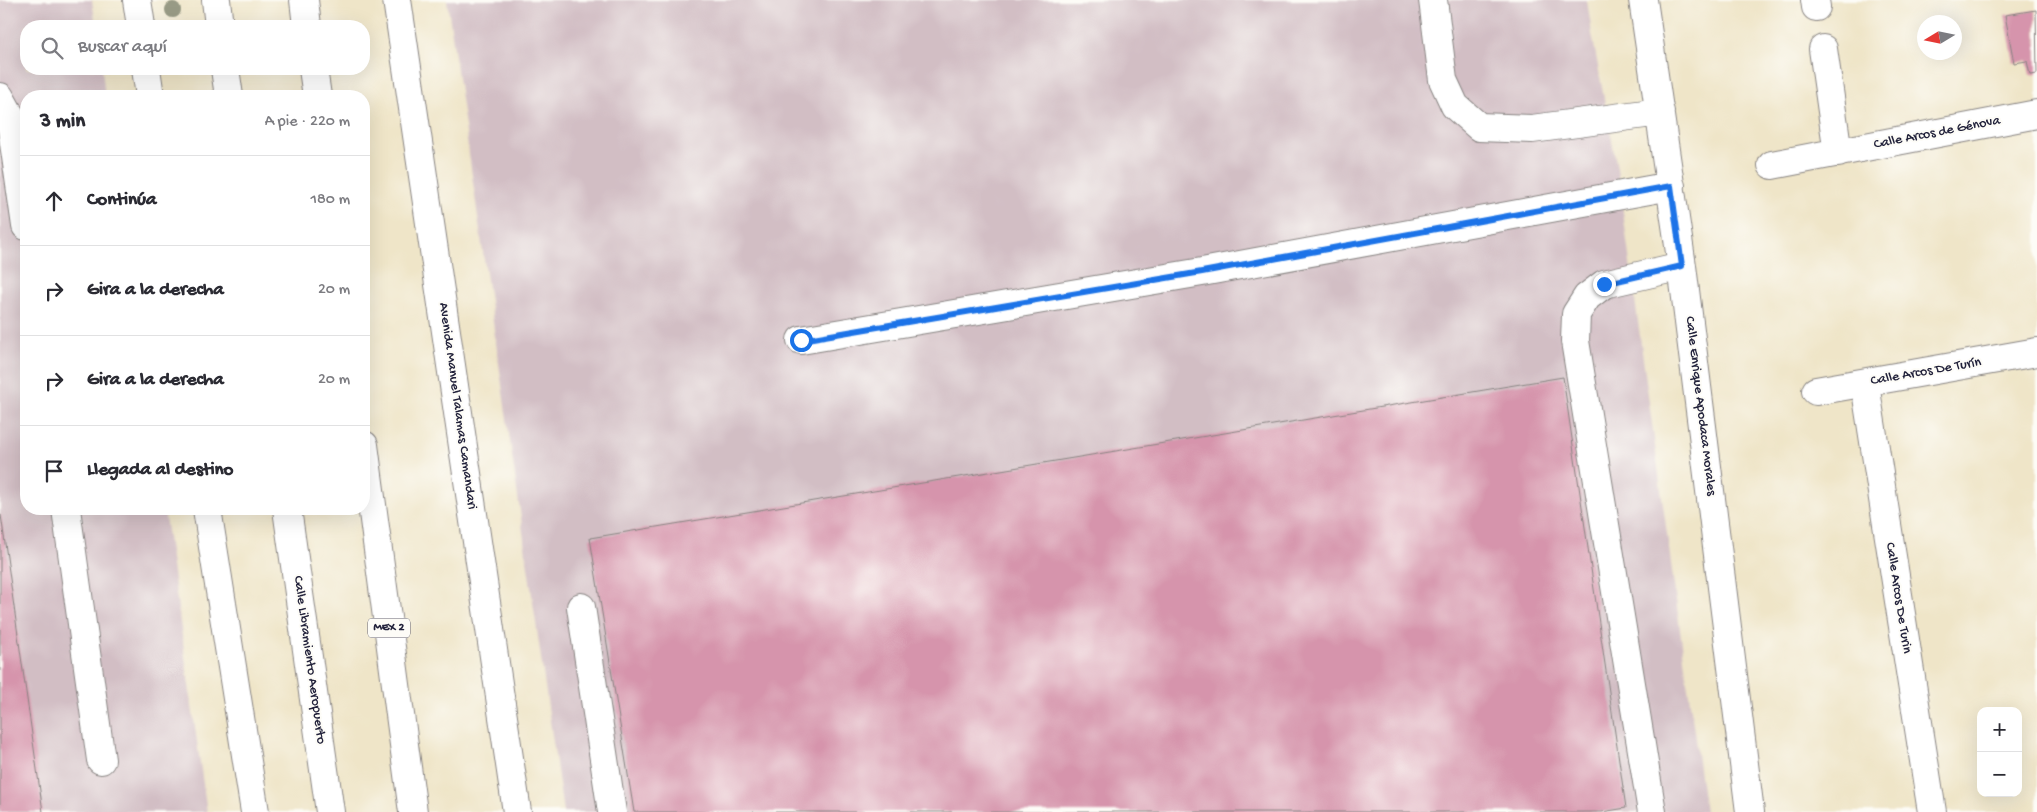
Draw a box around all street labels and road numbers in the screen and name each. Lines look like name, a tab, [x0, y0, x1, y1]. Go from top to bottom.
street label: Calle Arcos de Génova	[1872, 112, 2003, 154]
street label: Avenida Manuel Talamas Camandari	[434, 301, 480, 511]
street label: Calle Enrique Apodaca Morales	[1681, 315, 1720, 497]
street label: Calle Arcos De Turín	[1869, 354, 1983, 390]
street label: Calle Arcos De Turin	[1881, 541, 1915, 655]
street label: Calle Libramiento Aeropuerto	[289, 575, 329, 745]
road number: MEX 2	[368, 618, 410, 638]

